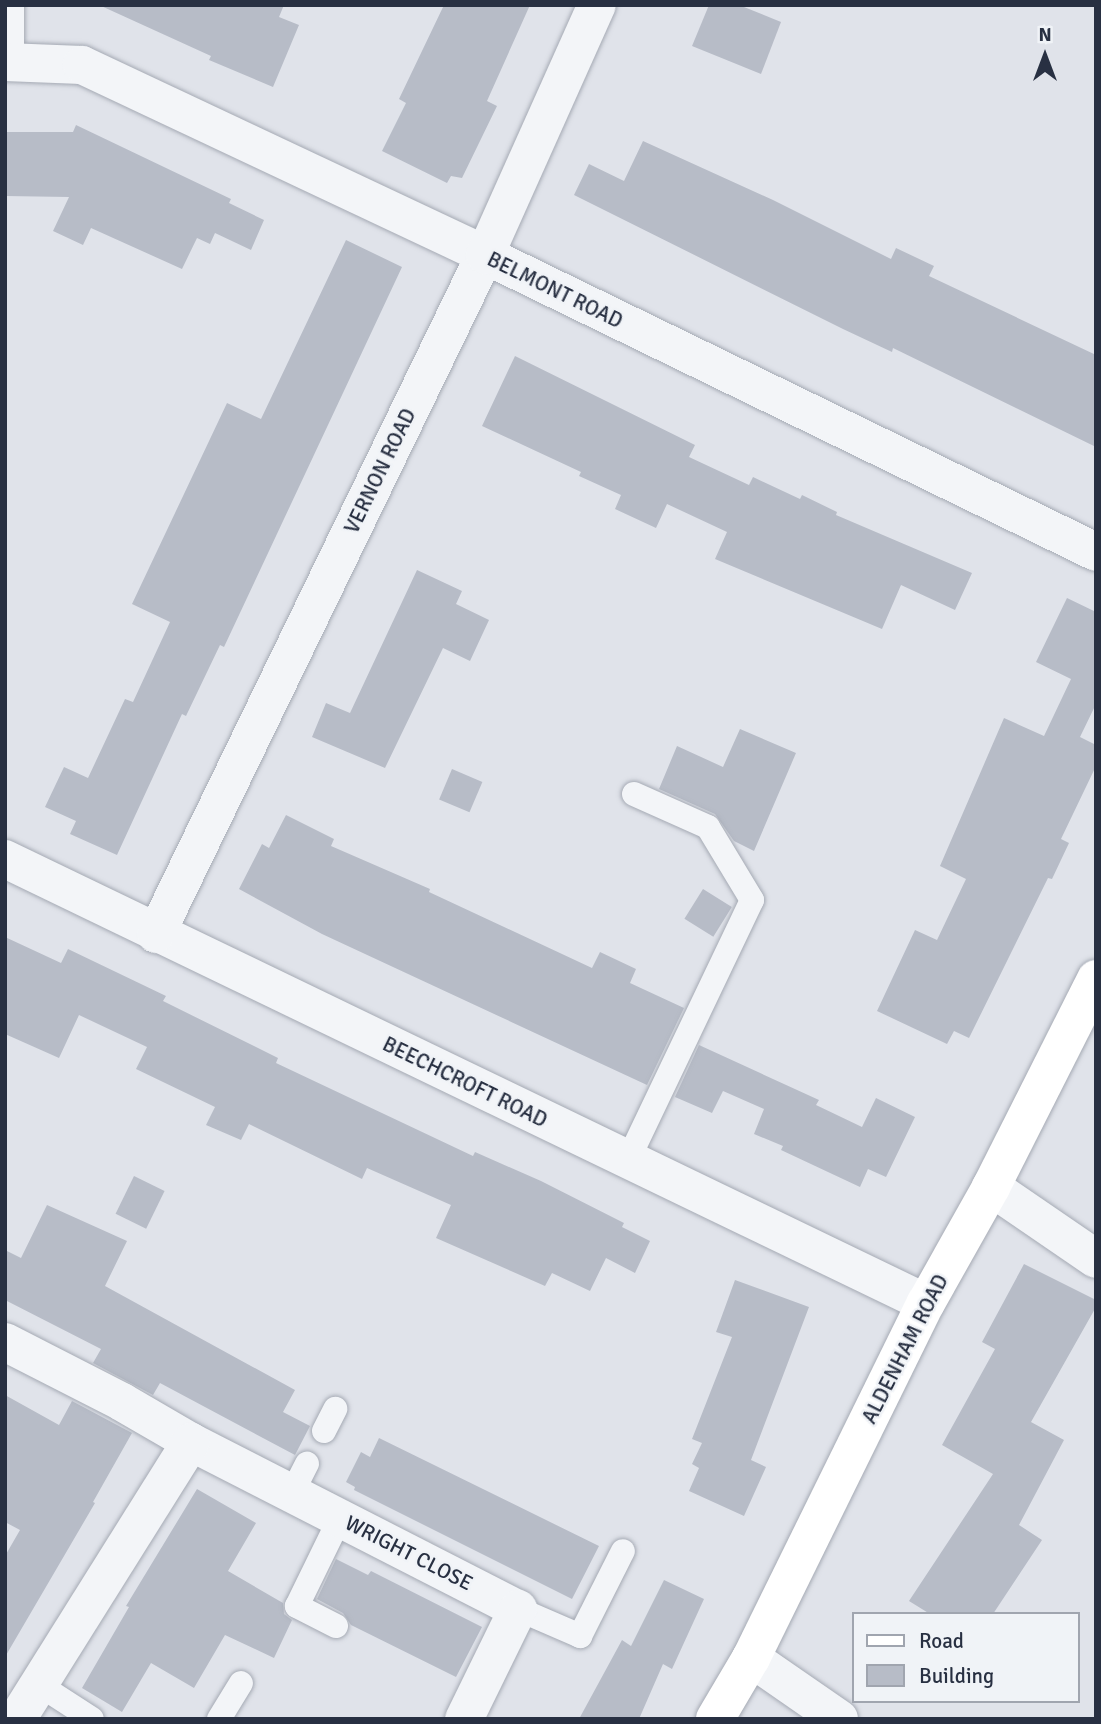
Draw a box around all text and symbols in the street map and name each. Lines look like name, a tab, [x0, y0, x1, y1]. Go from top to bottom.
north arrow	[1010, 21, 1080, 91]
text: N	[1038, 23, 1052, 47]
street label: BELMONT ROAD	[483, 246, 627, 334]
street label: VERNON ROAD	[339, 404, 421, 538]
street label: BEECHCROFT ROAD	[379, 1031, 551, 1133]
street label: ALDENHAM ROAD	[856, 1270, 954, 1428]
street label: WRIGHT CLOSE	[341, 1510, 477, 1596]
legend	[852, 1612, 1080, 1703]
text: Road	[919, 1628, 964, 1654]
text: Building	[919, 1663, 994, 1689]

